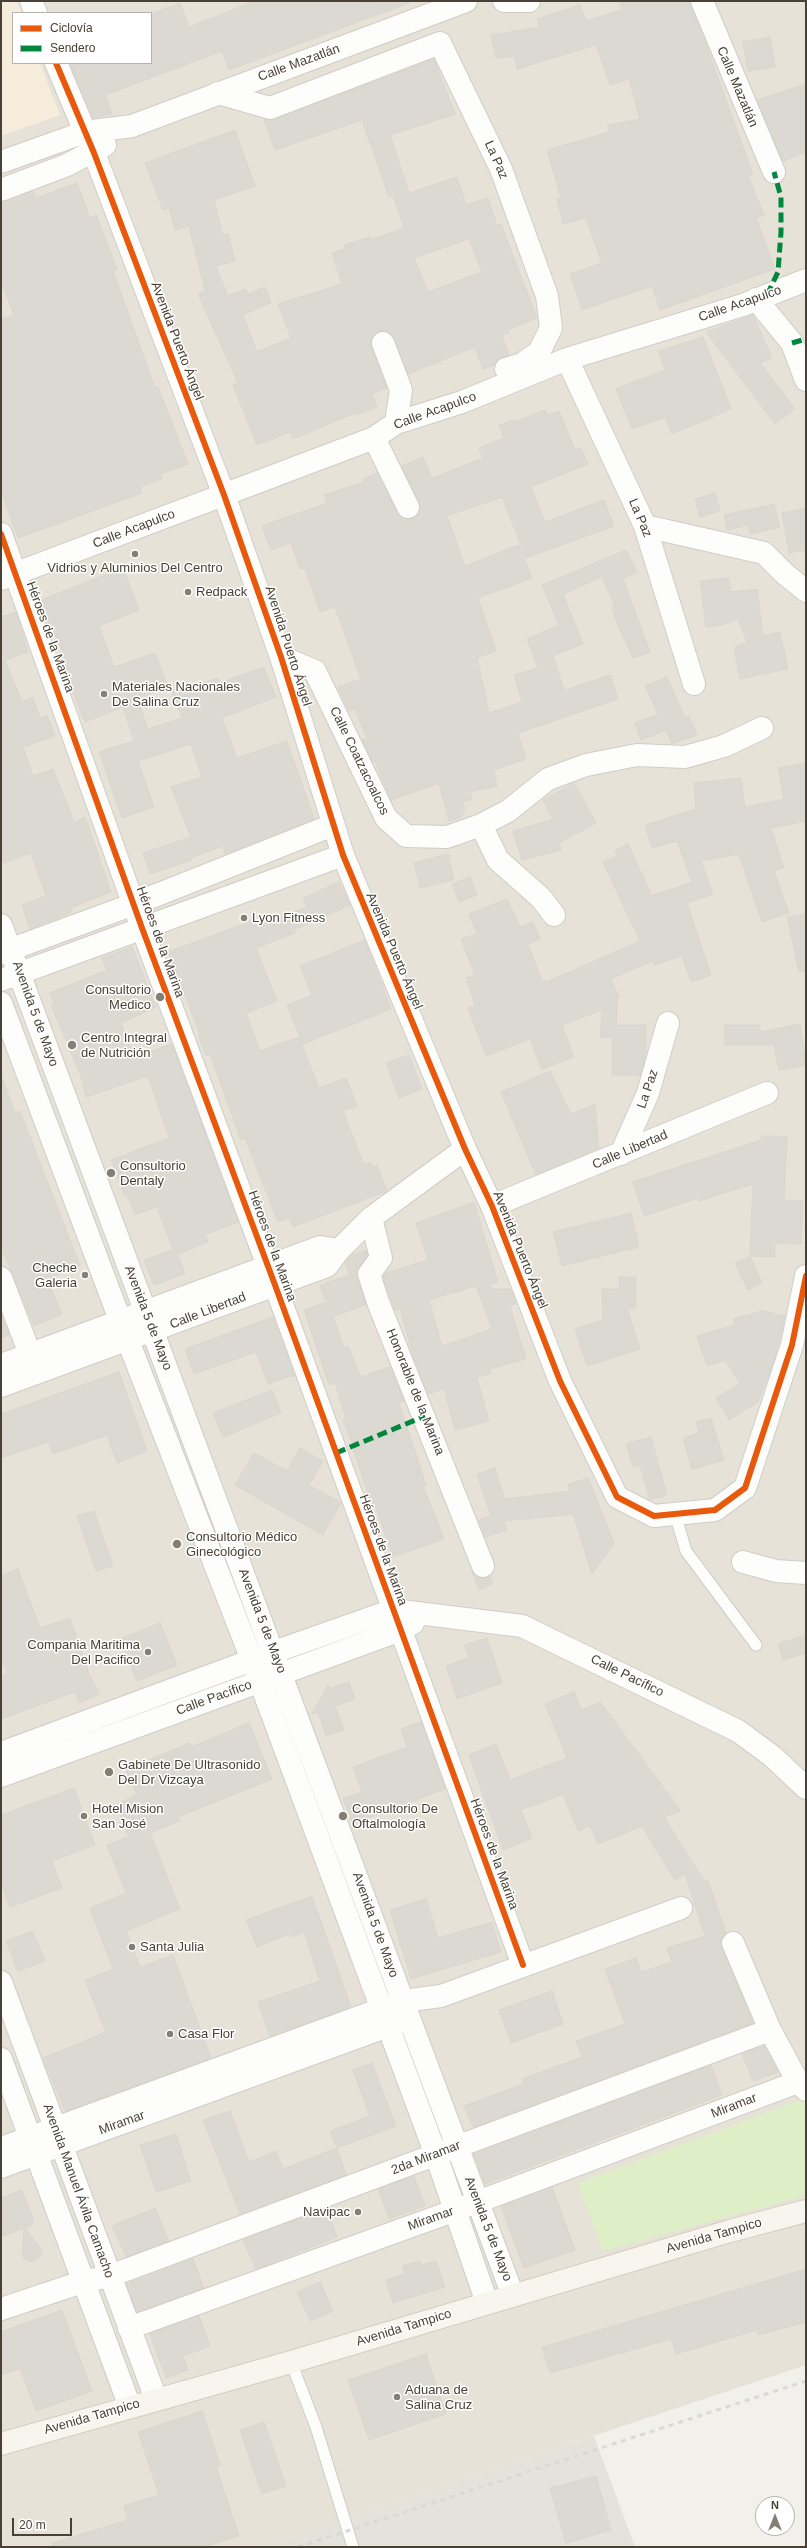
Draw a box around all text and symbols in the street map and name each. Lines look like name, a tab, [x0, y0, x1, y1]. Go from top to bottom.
legend	[12, 12, 152, 64]
text: Ciclovía	[50, 21, 93, 35]
text: Sendero	[50, 41, 95, 55]
street label: Calle Mazatlán	[256, 41, 342, 85]
street label: Calle Mazatlán	[713, 44, 761, 130]
street label: La Paz	[481, 138, 511, 182]
street label: Avenida Puerto Ángel	[147, 280, 207, 402]
street label: Calle Acapulco	[696, 283, 784, 325]
street label: Calle Acapulco	[392, 389, 478, 433]
street label: La Paz	[625, 496, 655, 540]
street label: Calle Acapulco	[91, 506, 177, 552]
marker: Vidrios y Aluminios Del Centro	[130, 549, 140, 559]
place label: Vidrios y Aluminios Del Centro	[47, 560, 223, 576]
street label: Héroes de la Marina	[23, 579, 77, 695]
place label: Redpack	[196, 584, 247, 600]
street label: Avenida Puerto Ángel	[261, 584, 315, 708]
marker: Redpack	[183, 587, 193, 597]
place label: Materiales Nacionales De Salina Cruz	[112, 679, 240, 710]
marker: Materiales Nacionales De Salina Cruz	[99, 689, 109, 699]
street label: Calle Coatzacoalcos	[326, 704, 392, 818]
street label: Héroes de la Marina	[133, 884, 187, 1000]
street label: Avenida Puerto Ángel	[362, 890, 426, 1012]
place label: Lyon Fitness	[252, 910, 325, 926]
marker: Lyon Fitness	[239, 913, 249, 923]
street label: Avenida 5 de Mayo	[9, 959, 61, 1069]
place label: Consultorio Medico	[85, 982, 151, 1013]
marker: Consultorio Medico	[154, 991, 166, 1003]
place label: Centro Integral de Nutrición	[81, 1030, 167, 1061]
marker: Centro Integral de Nutrición	[66, 1039, 78, 1051]
street label: La Paz	[634, 1067, 662, 1111]
street label: Calle Libertad	[590, 1127, 670, 1173]
place label: Consultorio Dentaly	[120, 1158, 186, 1189]
marker: Consultorio Dentaly	[105, 1167, 117, 1179]
street label: Héroes de la Marina	[245, 1188, 299, 1304]
street label: Avenida Puerto Ángel	[489, 1189, 551, 1311]
place label: Cheche Galeria	[32, 1260, 77, 1291]
street label: Avenida 5 de Mayo	[121, 1263, 175, 1373]
marker: Cheche Galeria	[80, 1270, 90, 1280]
street label: Calle Libertad	[168, 1289, 248, 1333]
street label: Honorable de la Marina	[382, 1326, 448, 1458]
street label: Héroes de la Marina	[356, 1492, 410, 1608]
place label: Consultorio Médico Ginecológico	[186, 1529, 297, 1560]
marker: Consultorio Médico Ginecológico	[171, 1538, 183, 1550]
street label: Avenida 5 de Mayo	[235, 1566, 289, 1676]
place label: Compania Maritima Del Pacifico	[27, 1637, 140, 1668]
marker: Compania Maritima Del Pacifico	[143, 1647, 153, 1657]
street label: Calle Pacífico	[588, 1652, 666, 1700]
street label: Calle Pacífico	[174, 1677, 254, 1719]
place label: Gabinete De Ultrasonido Del Dr Vizcaya	[118, 1757, 260, 1788]
marker: Gabinete De Ultrasonido Del Dr Vizcaya	[103, 1766, 115, 1778]
street label: Héroes de la Marina	[467, 1796, 521, 1912]
place label: Hotel Mision San José	[92, 1801, 164, 1832]
place label: Consultorio De Oftalmología	[352, 1801, 438, 1832]
marker: Consultorio De Oftalmología	[337, 1810, 349, 1822]
marker: Hotel Mision San José	[79, 1811, 89, 1821]
street label: Avenida 5 de Mayo	[349, 1870, 401, 1980]
place label: Santa Julia	[140, 1939, 204, 1955]
marker: Santa Julia	[127, 1942, 137, 1952]
place label: Casa Flor	[178, 2026, 234, 2042]
marker: Casa Flor	[165, 2029, 175, 2039]
street label: Miramar	[709, 2090, 759, 2122]
street label: Avenida Manuel Ávila Camacho	[39, 2102, 117, 2280]
street label: Miramar	[97, 2108, 147, 2138]
street label: 2da Miramar	[389, 2138, 463, 2178]
street label: Avenida 5 de Mayo	[461, 2174, 515, 2284]
place label: Navipac	[303, 2204, 350, 2220]
street label: Miramar	[406, 2204, 456, 2234]
marker: Navipac	[353, 2207, 363, 2217]
street label: Avenida Tampico	[664, 2215, 764, 2257]
street label: Avenida Tampico	[354, 2306, 454, 2350]
place label: Aduana de Salina Cruz	[405, 2382, 472, 2413]
marker: Aduana de Salina Cruz	[392, 2392, 402, 2402]
street label: Avenida Tampico	[42, 2396, 142, 2438]
north arrow	[755, 2496, 795, 2536]
text: N	[771, 2499, 779, 2511]
scale bar	[14, 2510, 74, 2536]
text: 20 m	[19, 2518, 46, 2532]

